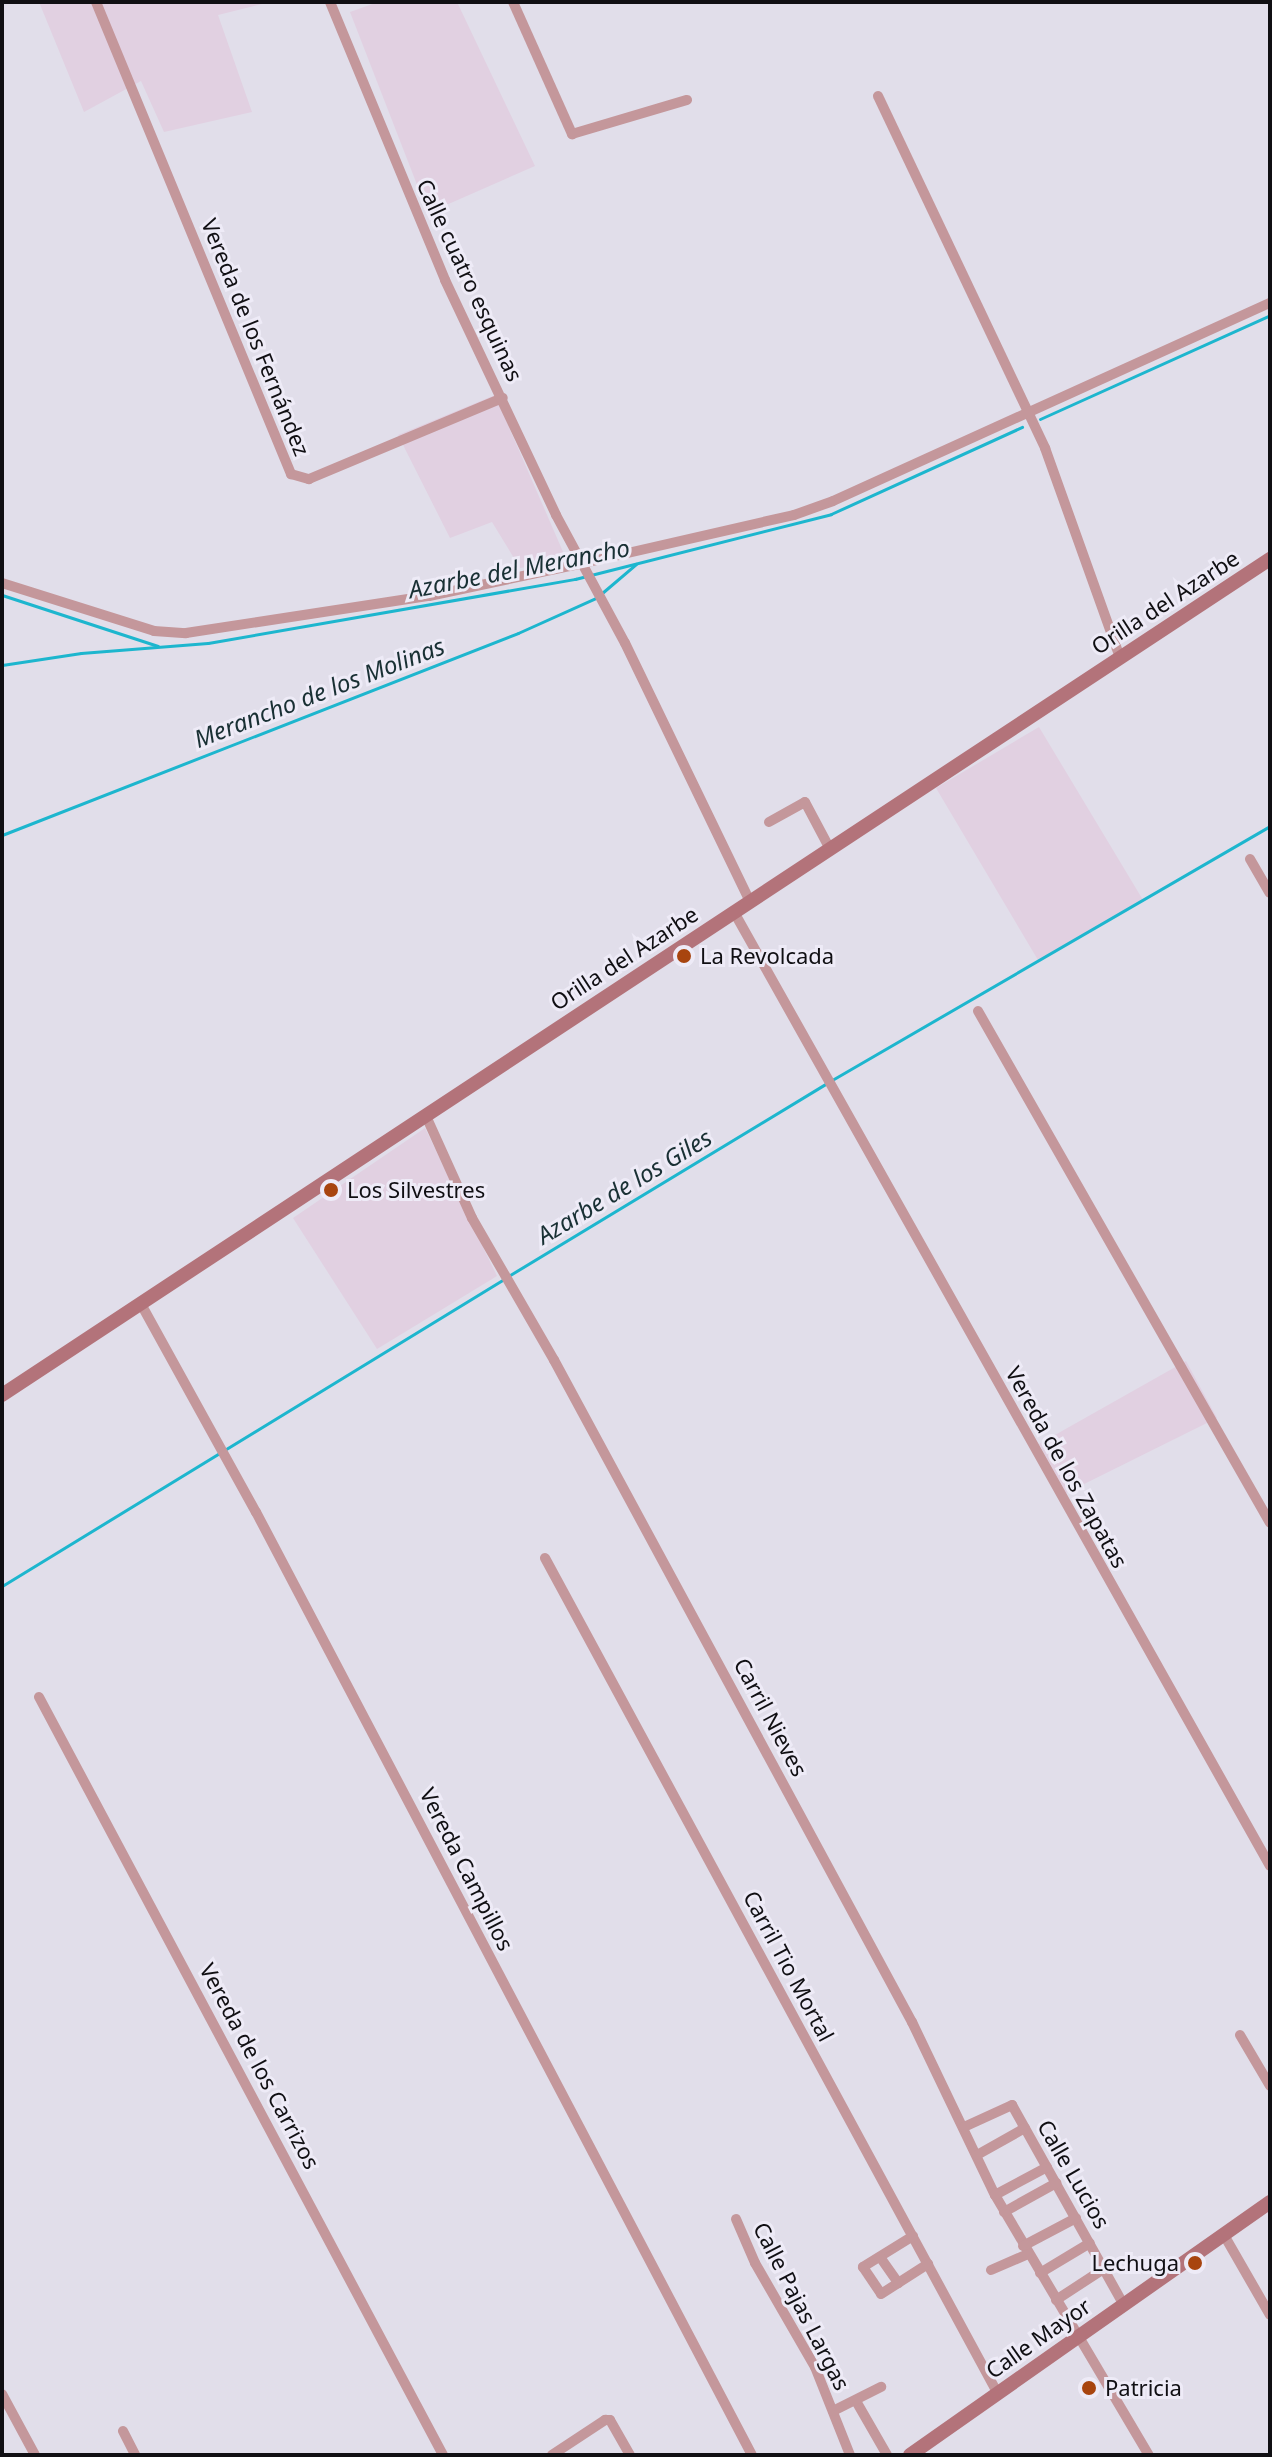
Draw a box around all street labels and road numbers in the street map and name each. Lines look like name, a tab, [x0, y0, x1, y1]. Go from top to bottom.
street label: Calle cuatro esquinas	[412, 175, 528, 385]
street label: Vereda de los Fernández	[196, 215, 316, 459]
street label: Orilla del Azarbe	[1086, 545, 1244, 659]
street label: Orilla del Azarbe	[545, 901, 703, 1015]
street label: Vereda de los Zapatas	[1001, 1362, 1133, 1572]
street label: Carril Nieves	[729, 1653, 813, 1781]
street label: Vereda Campillos	[415, 1783, 519, 1955]
street label: Carril Tio Mortal	[738, 1886, 840, 2046]
street label: Vereda de los Carrizos	[195, 1959, 325, 2173]
street label: Calle Lucios	[1032, 2115, 1116, 2233]
street label: Calle Pajas Largas	[748, 2218, 856, 2394]
street label: Calle Mayor	[981, 2292, 1095, 2384]

